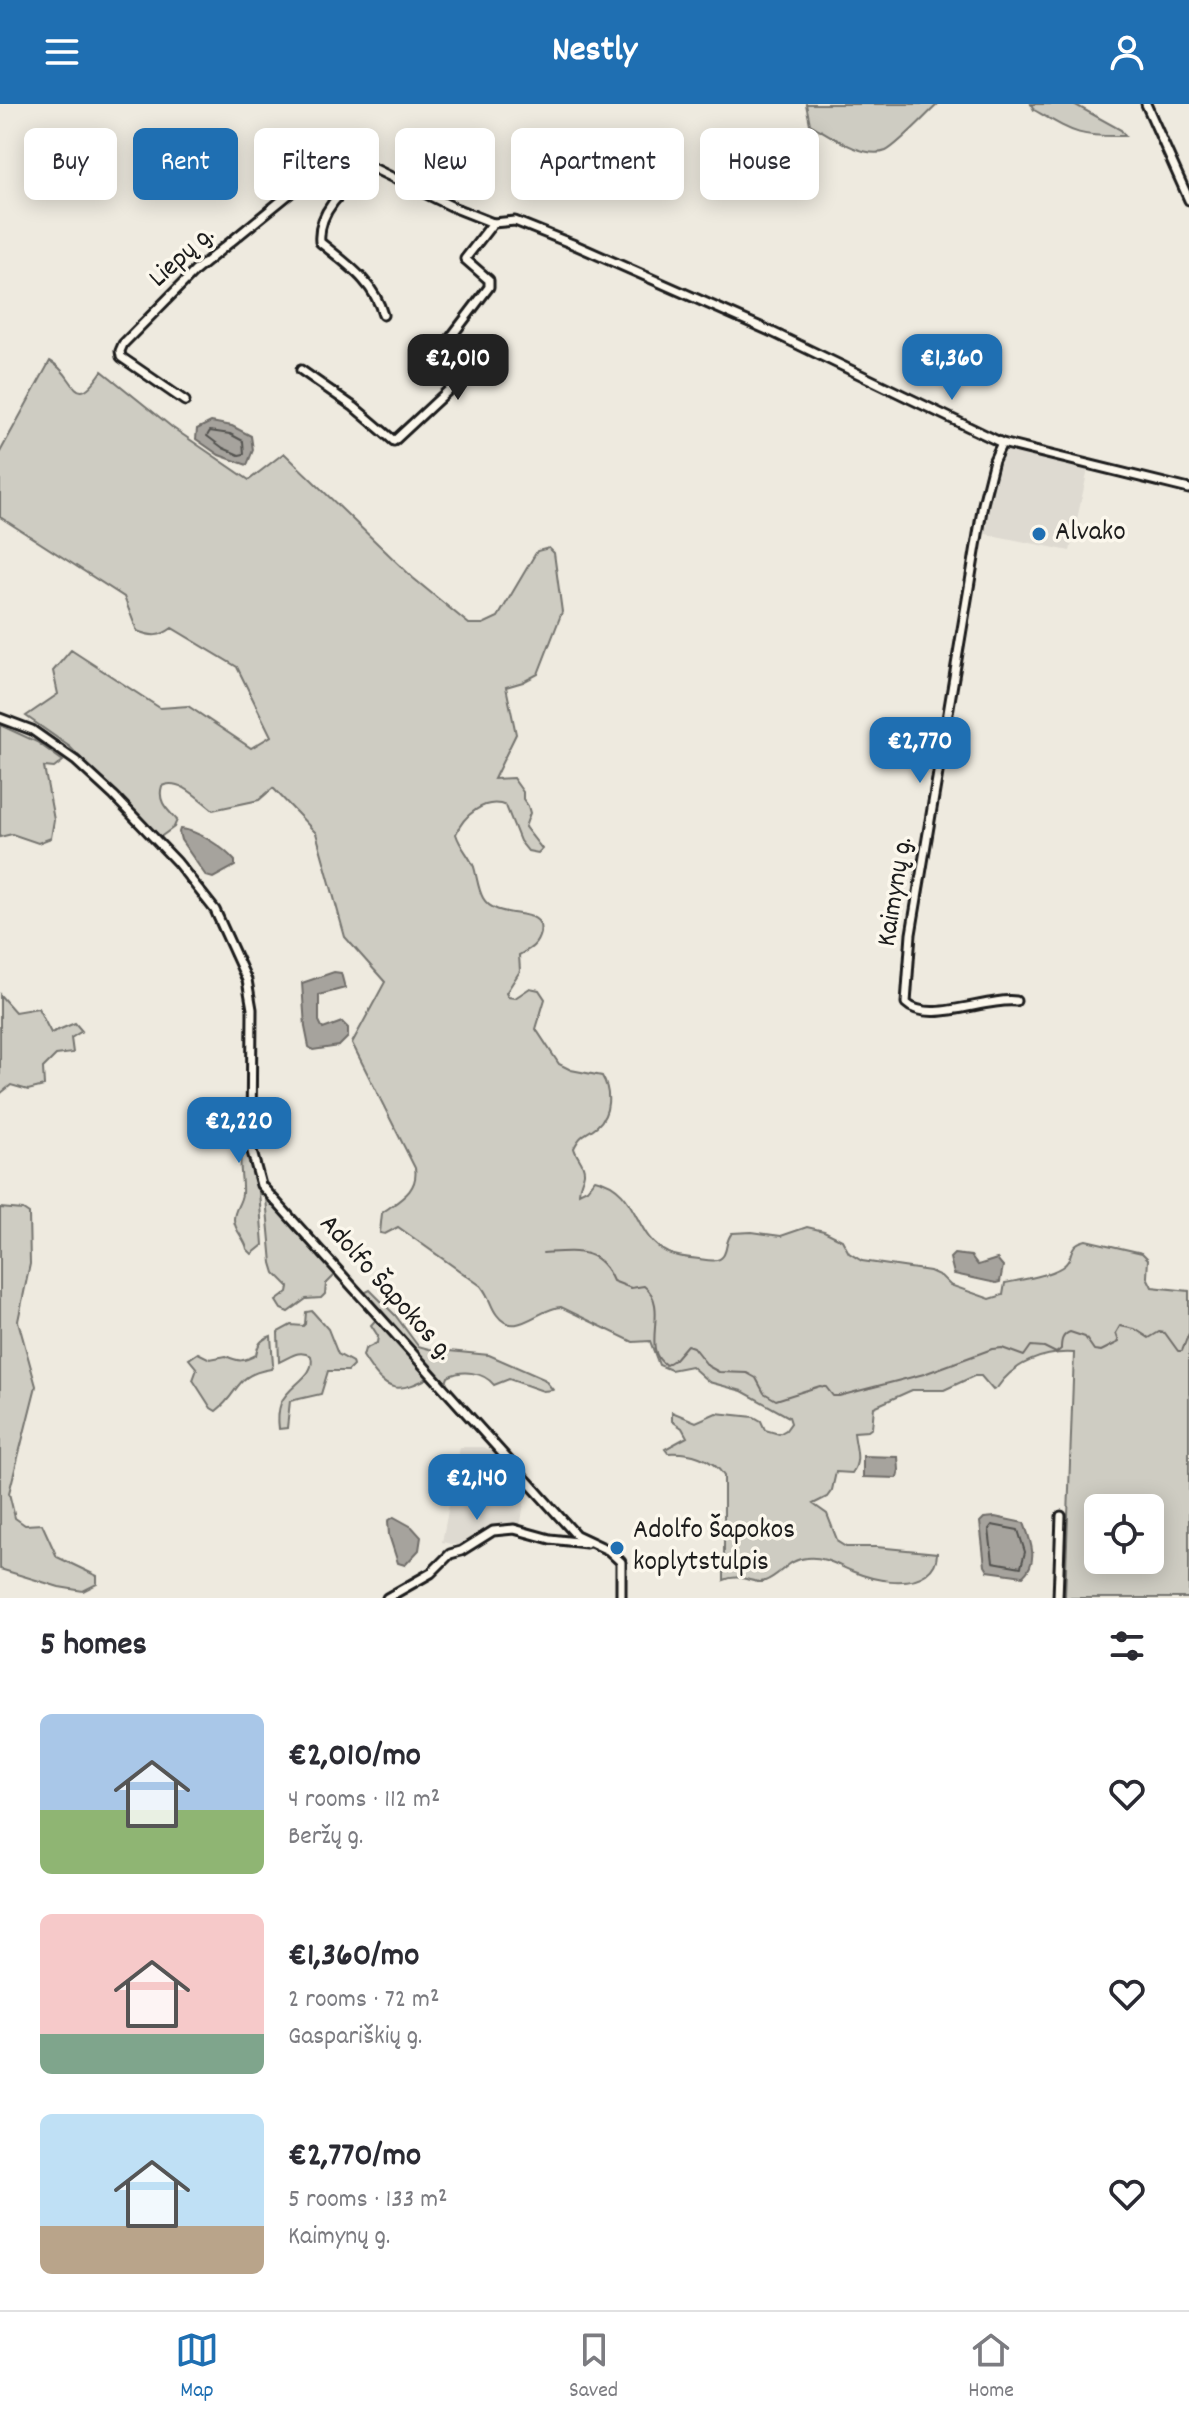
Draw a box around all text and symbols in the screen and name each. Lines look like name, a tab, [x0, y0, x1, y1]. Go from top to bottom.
text: Nestly	[552, 26, 637, 78]
icon: menu	[40, 30, 84, 74]
icon: person	[1105, 30, 1149, 74]
chip: Buy	[24, 128, 117, 200]
chip: Rent	[133, 128, 238, 200]
chip: Filters	[254, 128, 379, 200]
chip: New	[395, 128, 495, 200]
chip: Apartment	[511, 128, 684, 200]
chip: House	[700, 128, 819, 200]
street label: Liepų g.	[141, 217, 225, 299]
pin: €2,010	[393, 334, 523, 402]
pin: €1,360	[887, 334, 1017, 402]
text: €2,010	[426, 341, 490, 378]
text: €1,360	[920, 341, 984, 378]
place label: Alvako	[1055, 514, 1126, 554]
marker: Alvako	[1030, 525, 1048, 543]
pin: €2,770	[855, 717, 985, 785]
text: €2,770	[888, 724, 952, 761]
street label: Kaimynų g.	[869, 834, 925, 950]
pin: €2,220	[174, 1097, 304, 1165]
text: €2,220	[205, 1104, 273, 1141]
street label: Adolfo Šapokos g.	[308, 1207, 462, 1371]
pin: €2,140	[412, 1454, 542, 1522]
text: €2,140	[446, 1461, 508, 1498]
map controls	[1084, 1494, 1164, 1574]
button: locate	[1084, 1494, 1164, 1574]
place label: Adolfo Šapokos koplytstulpis	[633, 1512, 795, 1584]
marker: Adolfo Šapokos koplytstulpis	[608, 1539, 626, 1557]
text: 5 homes	[40, 1622, 147, 1671]
icon: filters	[1105, 1624, 1149, 1668]
text: €2,010/mo	[288, 1733, 421, 1782]
icon: home	[104, 1746, 200, 1842]
icon: heart	[1105, 1772, 1149, 1816]
text: 4 rooms · 112 m²	[288, 1782, 440, 1819]
text: Beržų g.	[288, 1819, 363, 1856]
text: €1,360/mo	[288, 1933, 419, 1982]
icon: home	[104, 1946, 200, 2042]
icon: heart	[1105, 1972, 1149, 2016]
text: 2 rooms · 72 m²	[288, 1982, 439, 2019]
text: Gaspariškių g.	[288, 2019, 422, 2056]
text: €2,770/mo	[288, 2133, 421, 2182]
icon: home	[104, 2146, 200, 2242]
icon: heart	[1105, 2172, 1149, 2216]
text: 5 rooms · 133 m²	[288, 2182, 448, 2219]
text: Kaimynų g.	[288, 2219, 390, 2256]
tab: Map	[175, 2328, 219, 2407]
tab: Saved	[569, 2328, 618, 2407]
tab: Home	[968, 2328, 1014, 2407]

